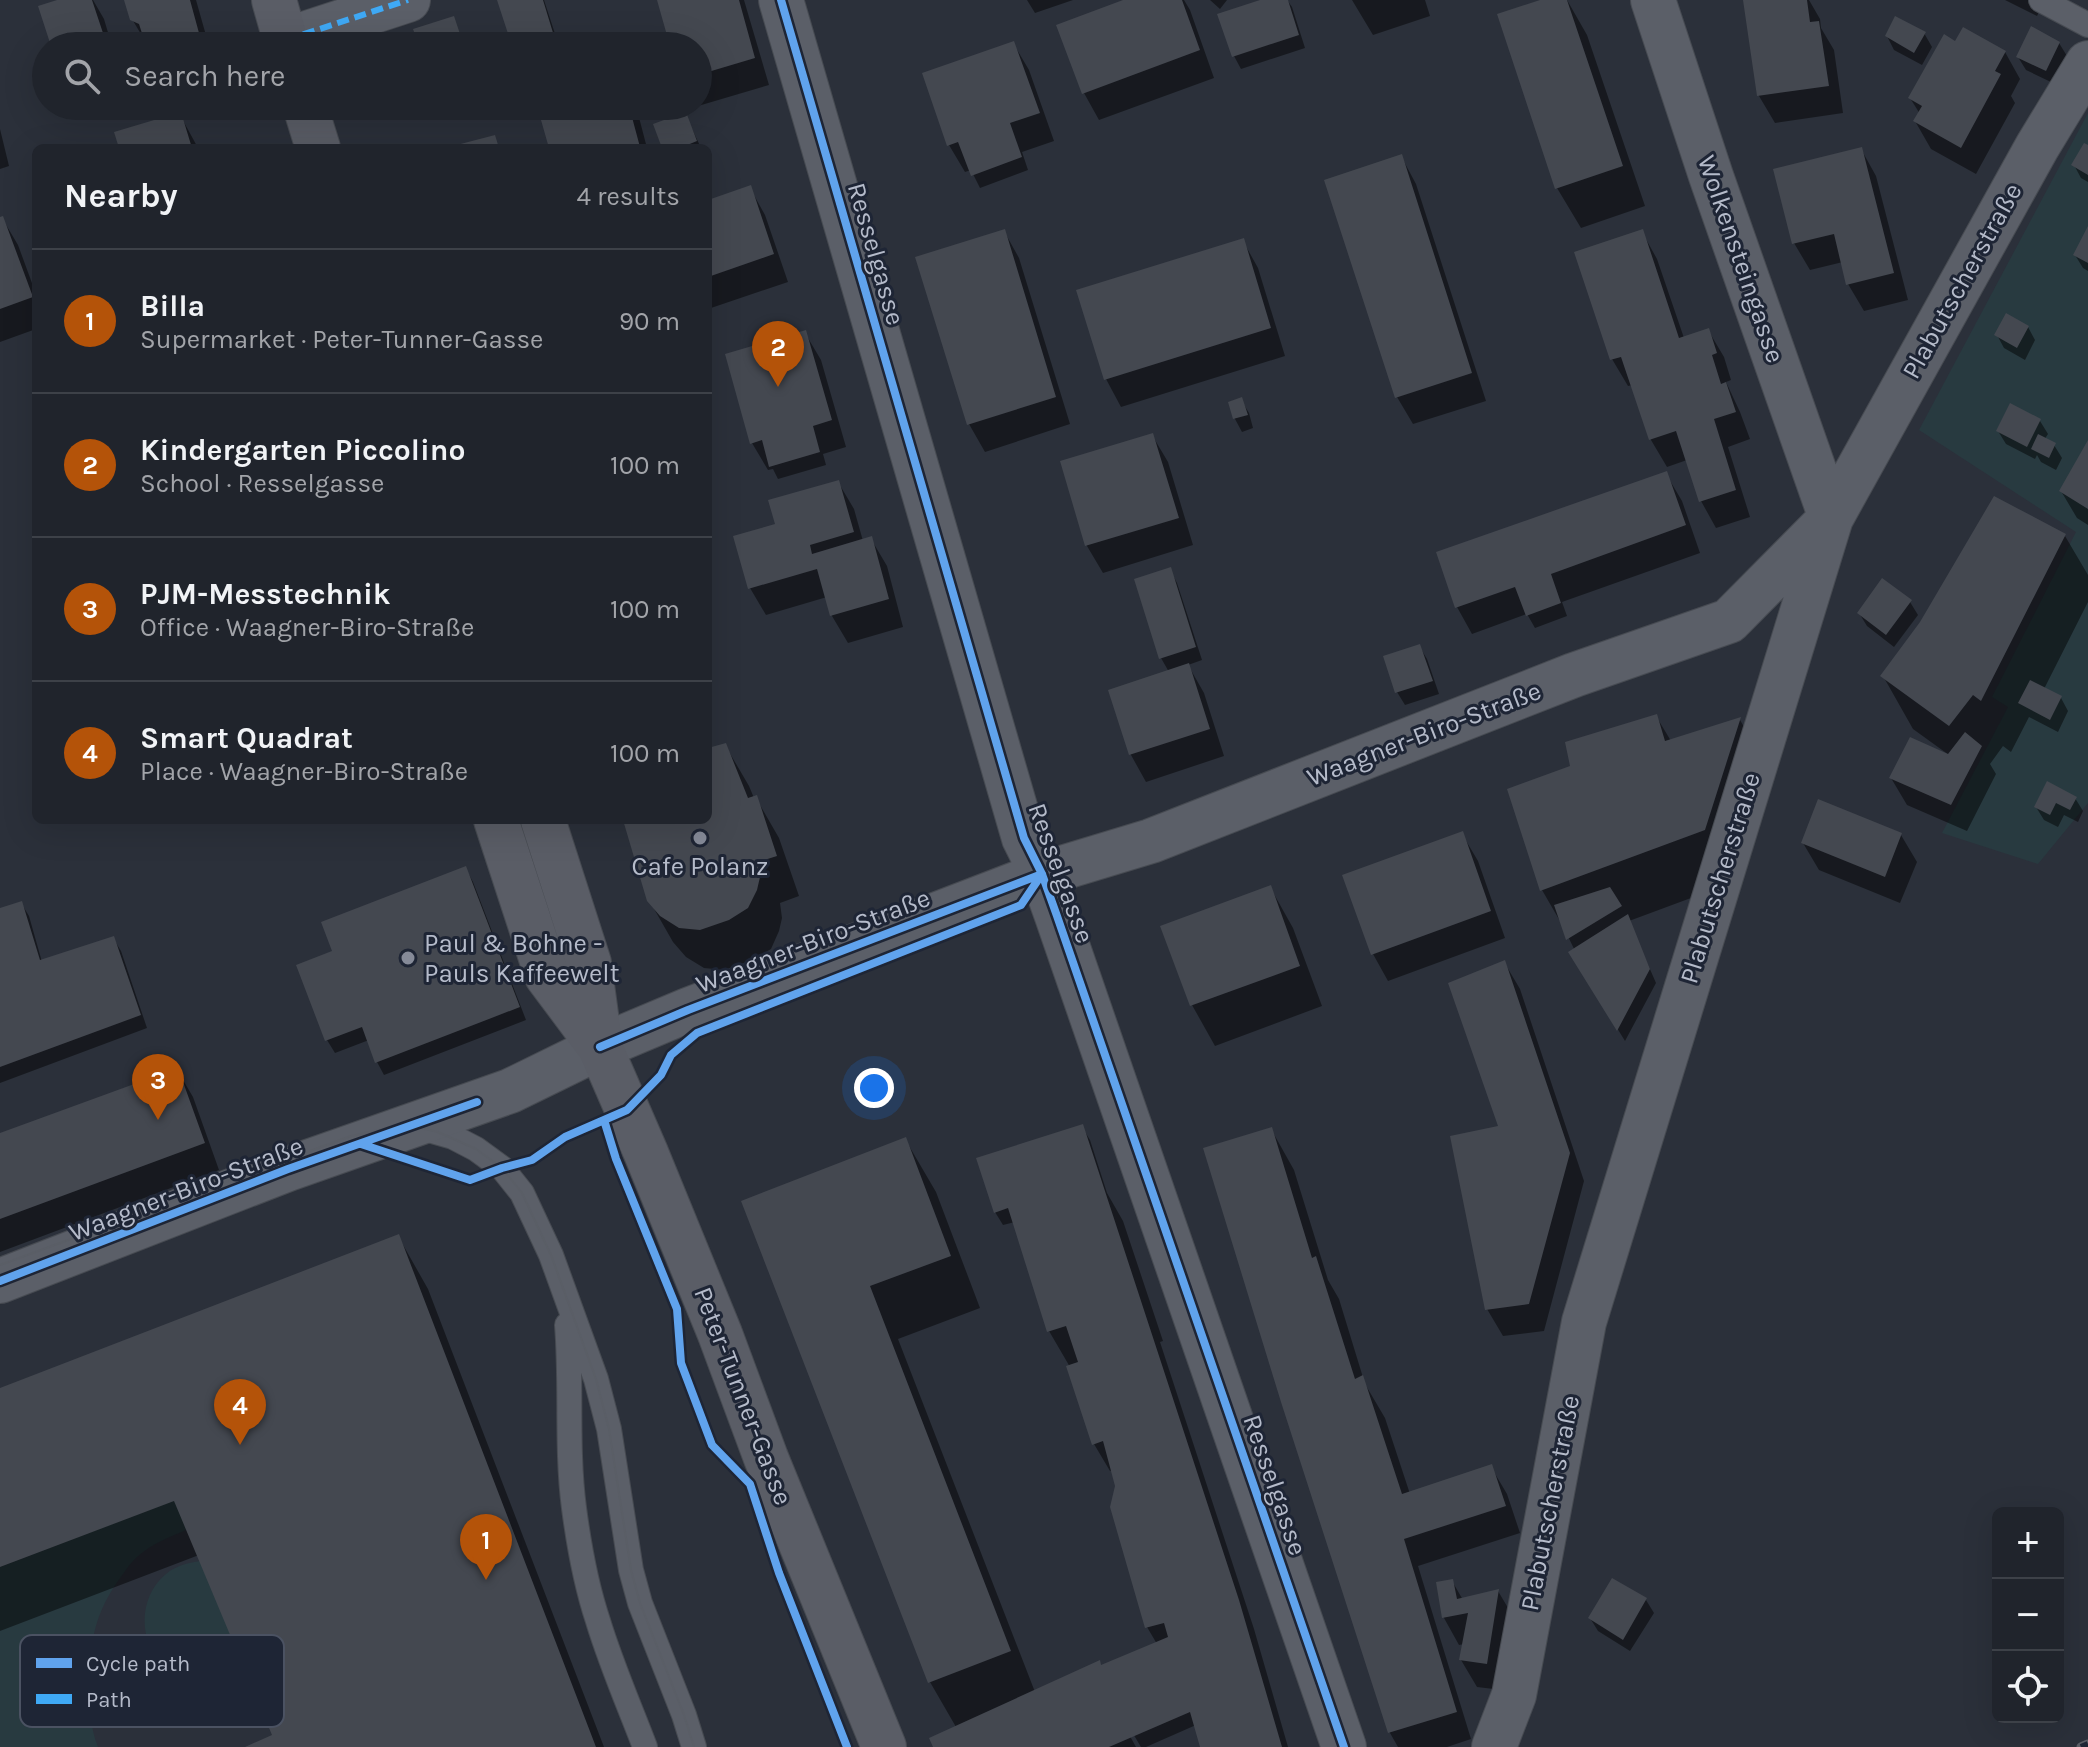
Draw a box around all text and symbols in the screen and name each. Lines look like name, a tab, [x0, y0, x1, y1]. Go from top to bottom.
search box	[32, 32, 712, 120]
icon: search	[60, 54, 104, 98]
text: Search here	[124, 58, 285, 94]
street label: Wolkensteingasse	[1691, 151, 1791, 367]
text: Nearby	[64, 176, 178, 216]
street label: Plabutscherstraße	[1895, 178, 2029, 384]
street label: Resselgasse	[841, 179, 911, 329]
text: 4 results	[576, 181, 680, 212]
text: Billa	[140, 288, 205, 324]
text: 1	[85, 306, 95, 337]
text: 90 m	[619, 306, 680, 337]
pin: 2	[752, 321, 804, 387]
text: Supermarket · Peter-Tunner-Gasse	[140, 324, 543, 355]
text: Kindergarten Piccolino	[140, 432, 465, 468]
text: 2	[82, 450, 98, 481]
text: 100 m	[610, 450, 680, 481]
text: School · Resselgasse	[140, 468, 384, 499]
text: PJM-Messtechnik	[140, 576, 391, 612]
text: 3	[82, 594, 98, 625]
text: 100 m	[610, 594, 680, 625]
text: Office · Waagner-Biro-Straße	[140, 612, 474, 643]
street label: Waagner-Biro-Straße	[1303, 675, 1545, 793]
text: Smart Quadrat	[140, 720, 353, 756]
text: 4	[82, 738, 98, 769]
text: 100 m	[610, 738, 680, 769]
text: Place · Waagner-Biro-Straße	[140, 756, 468, 787]
street label: Plabutscherstraße	[1673, 769, 1767, 987]
street label: Resselgasse	[1021, 799, 1101, 947]
marker: Cafe Polanz	[691, 829, 709, 847]
place label: Cafe Polanz	[632, 851, 768, 882]
street label: Waagner-Biro-Straße	[692, 882, 934, 1000]
place label: Paul & Bohne - Pauls Kaffeewelt	[424, 928, 620, 989]
marker: Paul & Bohne - Pauls Kaffeewelt	[399, 949, 417, 967]
pin: 3	[132, 1054, 184, 1120]
your location	[854, 1068, 894, 1108]
street label: Waagner-Biro-Straße	[65, 1130, 307, 1248]
street label: Peter-Tunner-Gasse	[687, 1283, 799, 1509]
pin: 4	[214, 1379, 266, 1445]
street label: Plabutscherstraße	[1514, 1393, 1586, 1613]
street label: Resselgasse	[1236, 1411, 1314, 1559]
map controls	[1992, 1507, 2064, 1723]
button: +	[1992, 1507, 2064, 1579]
pin: 1	[460, 1514, 512, 1580]
button: −	[1992, 1579, 2064, 1651]
legend	[20, 1635, 284, 1727]
text: Cycle path	[86, 1651, 190, 1677]
button: locate	[1992, 1651, 2064, 1723]
text: Path	[86, 1687, 132, 1713]

